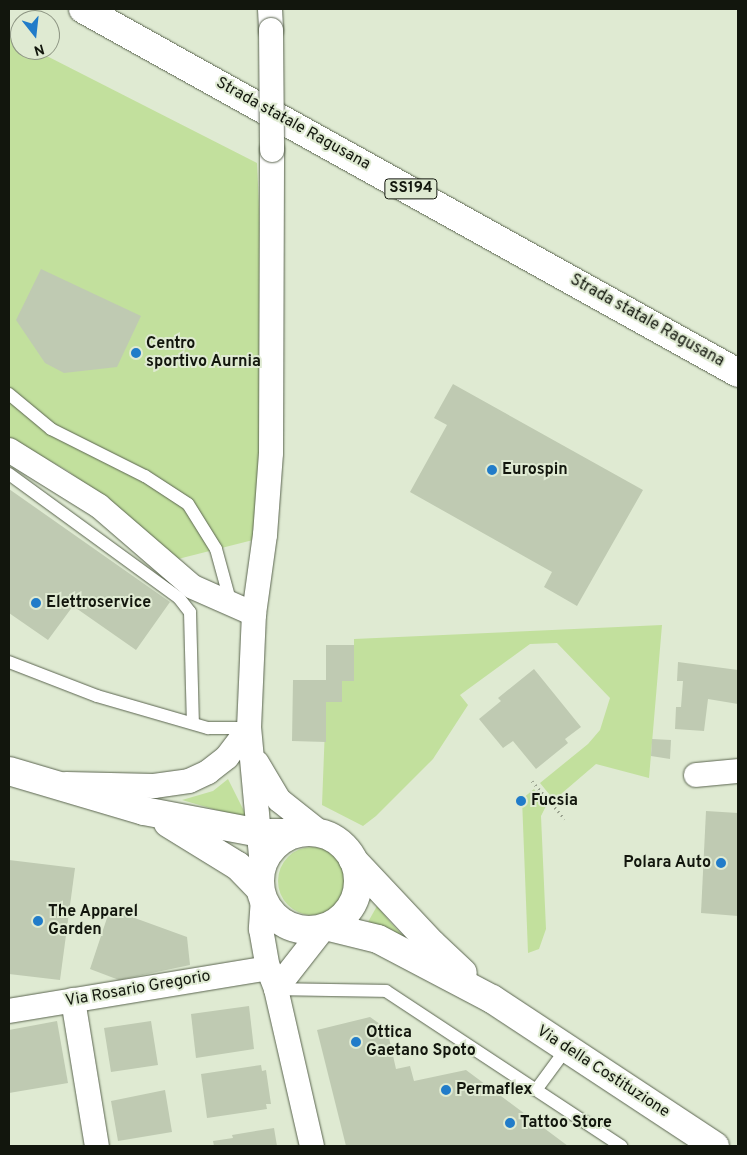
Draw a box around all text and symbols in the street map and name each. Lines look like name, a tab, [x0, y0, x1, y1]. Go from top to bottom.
north arrow	[10, 10, 60, 60]
text: N	[32, 39, 46, 58]
street label: Strada statale Ragusana	[212, 74, 374, 174]
road number: SS194	[384, 176, 438, 202]
street label: Strada statale Ragusana	[566, 271, 728, 371]
place label: Centro sportivo Aurnia	[146, 334, 262, 372]
marker: Centro sportivo Aurnia	[130, 347, 142, 359]
place label: Eurospin	[502, 460, 568, 480]
marker: Eurospin	[486, 464, 498, 476]
place label: Elettroservice	[46, 593, 151, 613]
marker: Elettroservice	[30, 597, 42, 609]
place label: Fucsia	[531, 791, 578, 811]
marker: Fucsia	[515, 795, 527, 807]
place label: Polara Auto	[623, 853, 711, 873]
marker: Polara Auto	[715, 857, 727, 869]
place label: The Apparel Garden	[48, 902, 139, 940]
marker: The Apparel Garden	[32, 915, 44, 927]
street label: Via Rosario Gregorio	[64, 967, 212, 1011]
street label: Via della Costituzione	[533, 1022, 673, 1122]
place label: Ottica Gaetano Spoto	[366, 1023, 476, 1061]
marker: Ottica Gaetano Spoto	[350, 1036, 362, 1048]
place label: Permaflex	[456, 1080, 533, 1100]
marker: Permaflex	[440, 1084, 452, 1096]
place label: Tattoo Store	[520, 1113, 612, 1133]
marker: Tattoo Store	[504, 1117, 516, 1129]

